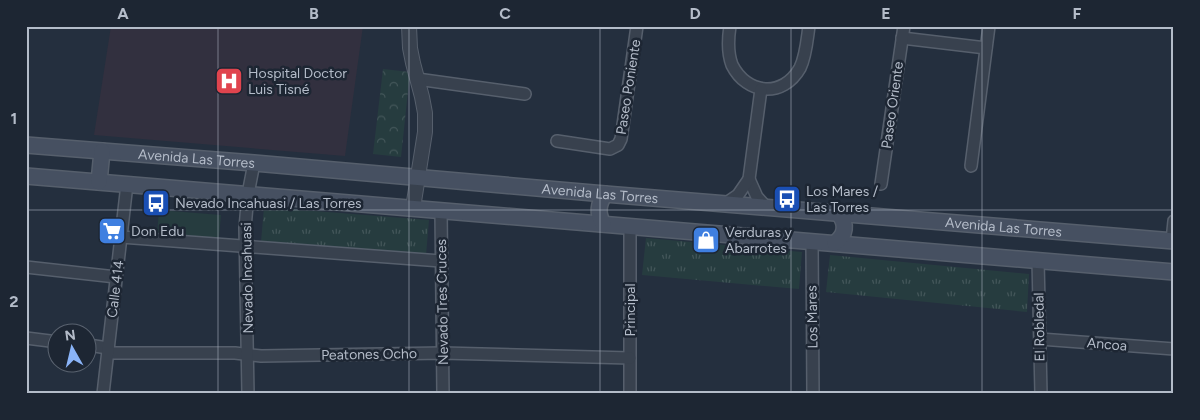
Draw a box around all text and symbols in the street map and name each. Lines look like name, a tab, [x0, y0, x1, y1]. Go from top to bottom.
text: A	[117, 4, 129, 23]
text: B	[309, 4, 319, 23]
text: C	[499, 4, 511, 23]
text: D	[689, 4, 701, 23]
text: E	[881, 4, 891, 23]
text: F	[1073, 4, 1082, 23]
street label: Paseo Poniente	[613, 38, 644, 136]
street label: Paseo Oriente	[878, 60, 907, 150]
place label: Hospital Doctor Luis Tisné	[248, 65, 347, 98]
hospital icon: Hospital Doctor Luis Tisné	[214, 66, 244, 96]
text: 1	[11, 109, 17, 128]
street label: Avenida Las Torres	[137, 146, 255, 172]
street label: Avenida Las Torres	[541, 180, 659, 207]
place label: Los Mares / Las Torres	[806, 183, 879, 216]
bus stop icon: Los Mares / Las Torres	[772, 184, 802, 214]
bus stop icon: Nevado Incahuasi / Las Torres	[141, 188, 171, 218]
place label: Nevado Incahuasi / Las Torres	[175, 195, 362, 212]
street label: Avenida Las Torres	[944, 214, 1063, 241]
supermarket icon: Don Edu	[97, 216, 127, 246]
street label: Nevado Incahuasi	[238, 222, 257, 334]
place label: Don Edu	[131, 223, 184, 240]
place label: Verduras y Abarrotes	[725, 224, 792, 257]
shop icon: Verduras y Abarrotes	[691, 225, 721, 255]
street label: Nevado Tres Cruces	[433, 239, 452, 365]
street label: Calle 414	[104, 259, 127, 319]
street label: Principal	[622, 283, 639, 337]
street label: Los Mares	[803, 285, 822, 349]
text: 2	[9, 292, 19, 311]
street label: El Robledal	[1030, 292, 1049, 362]
north arrow	[48, 322, 98, 372]
text: N	[64, 326, 77, 345]
street label: Ancoa	[1086, 334, 1128, 355]
street label: Peatones Ocho	[321, 345, 417, 364]

